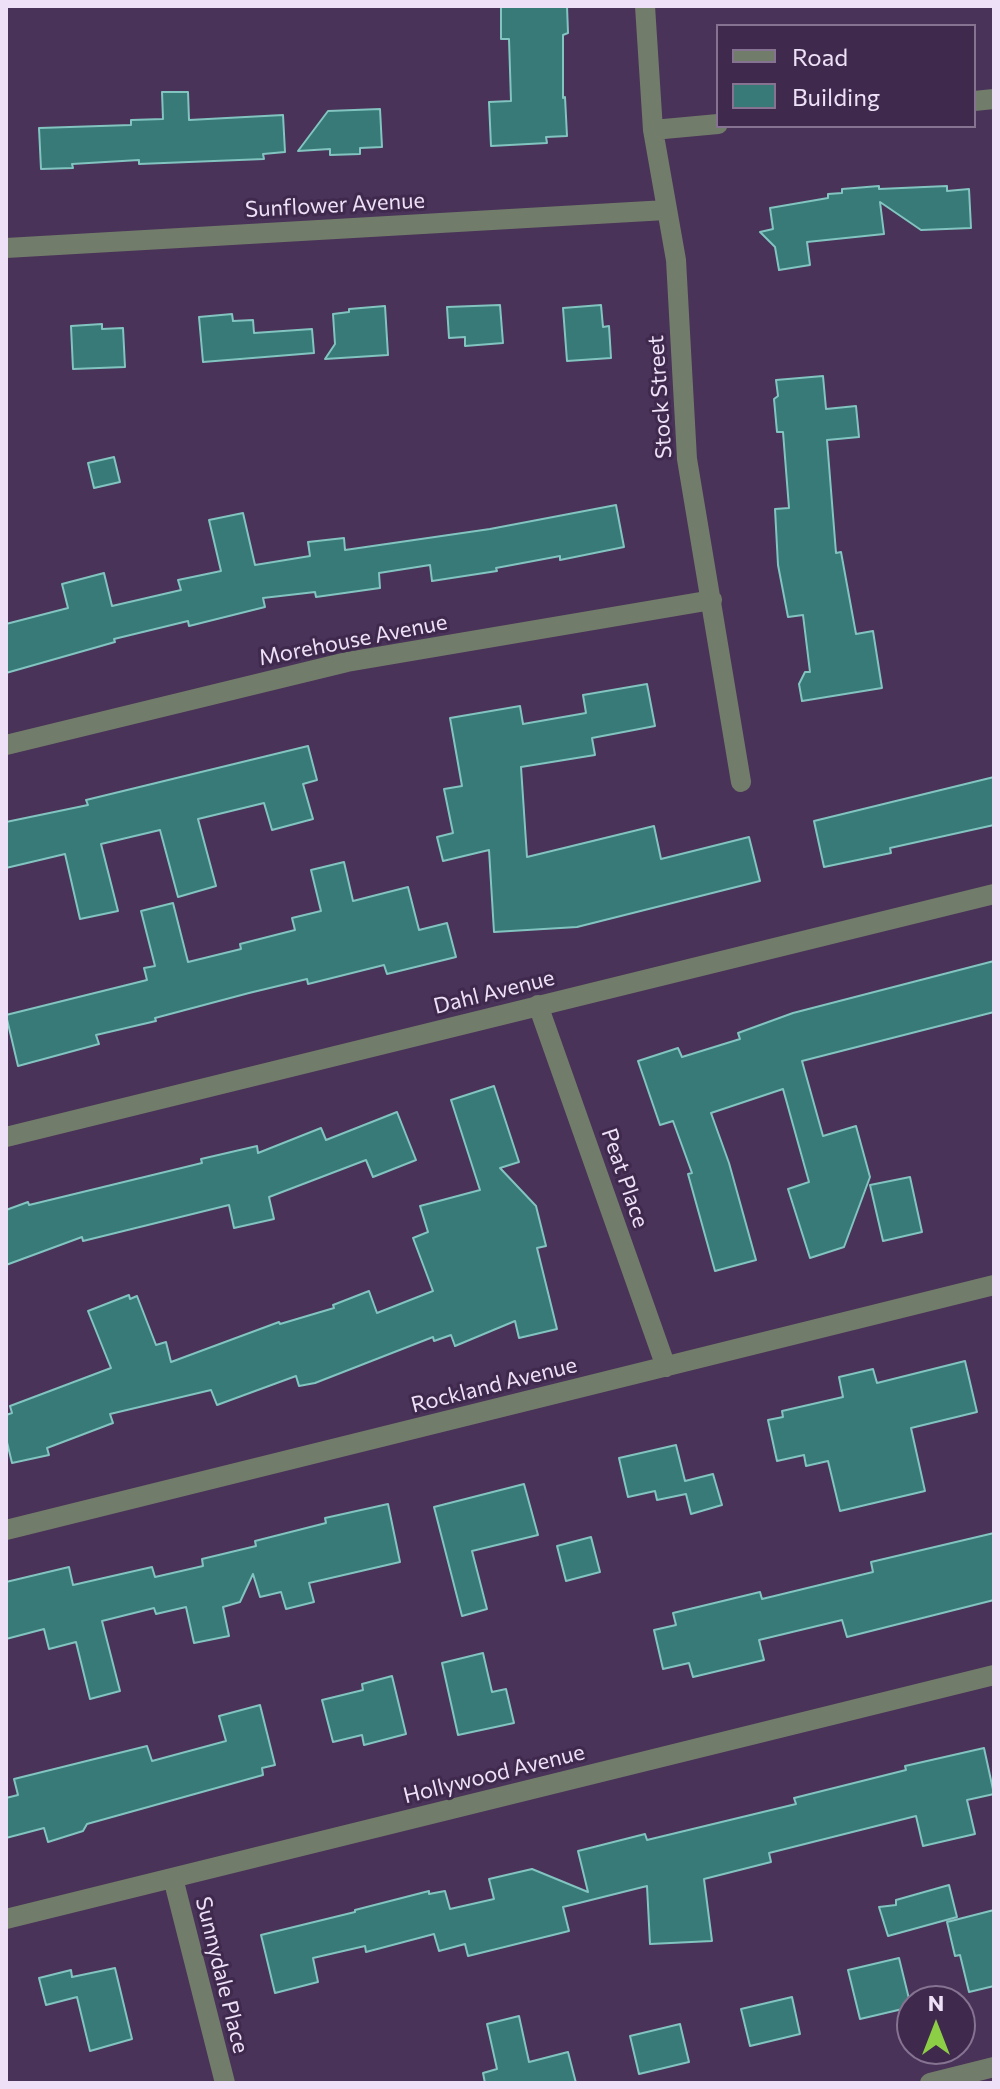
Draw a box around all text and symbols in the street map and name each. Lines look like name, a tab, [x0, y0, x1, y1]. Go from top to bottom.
legend	[716, 24, 976, 128]
text: Road	[792, 42, 848, 71]
text: Building	[792, 82, 880, 111]
street label: Sunflower Avenue	[244, 187, 426, 223]
street label: Stock Street	[643, 334, 677, 460]
street label: Morehouse Avenue	[257, 609, 449, 671]
street label: Dahl Avenue	[431, 964, 557, 1020]
street label: Peat Place	[596, 1125, 654, 1231]
street label: Rockland Avenue	[408, 1352, 580, 1418]
street label: Hollywood Avenue	[401, 1739, 587, 1809]
street label: Sunnydale Place	[190, 1894, 254, 2056]
north arrow	[896, 1985, 976, 2065]
text: N	[928, 1989, 944, 2016]

